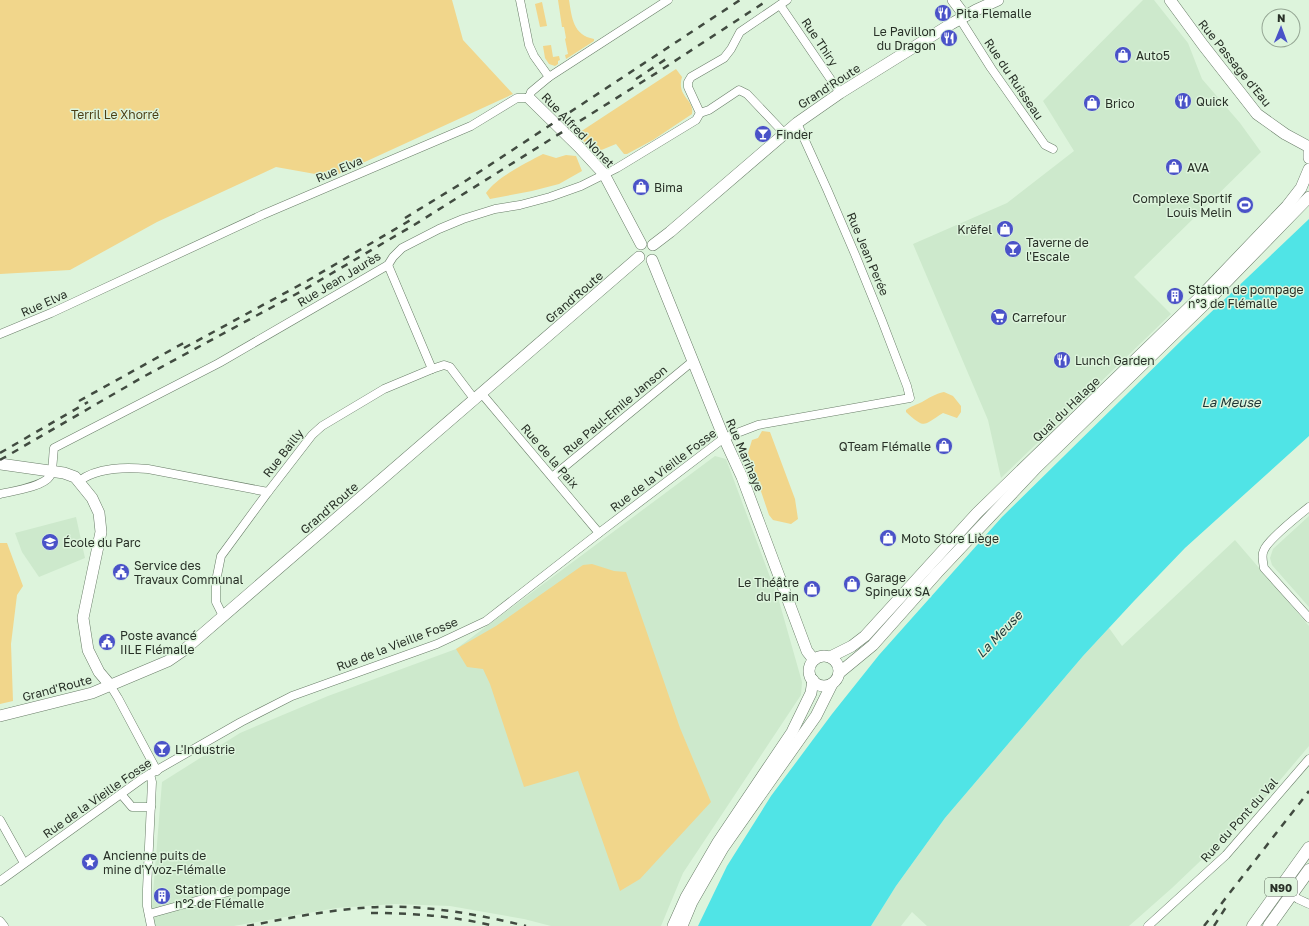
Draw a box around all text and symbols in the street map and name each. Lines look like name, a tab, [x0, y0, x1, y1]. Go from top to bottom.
restaurant icon: Pita Flemalle	[933, 3, 953, 23]
place label: Pita Flemalle	[956, 6, 1031, 21]
north arrow	[1261, 8, 1301, 48]
text: N	[1277, 11, 1285, 24]
street label: Rue Thiry	[798, 15, 842, 69]
street label: Rue Passage d'Eau	[1195, 16, 1275, 110]
place label: Le Pavillon du Dragon	[873, 24, 936, 53]
restaurant icon: Le Pavillon du Dragon	[939, 28, 959, 48]
street label: Rue du Ruisseau	[981, 35, 1047, 123]
shop icon: Auto5	[1113, 45, 1133, 65]
place label: Auto5	[1136, 48, 1170, 63]
street label: Grand'Route	[795, 60, 863, 112]
street label: Rue Alfred Nonet	[538, 89, 618, 171]
restaurant icon: Quick	[1173, 91, 1193, 111]
shop icon: Brico	[1082, 93, 1102, 113]
place label: Quick	[1196, 94, 1229, 109]
place label: Brico	[1105, 96, 1135, 111]
park label: Terril Le Xhorré	[71, 107, 159, 122]
bar icon: Finder	[753, 124, 773, 144]
place label: Finder	[776, 127, 813, 142]
street label: Rue Elva	[313, 152, 365, 186]
shop icon: AVA	[1164, 157, 1184, 177]
place label: AVA	[1187, 160, 1209, 175]
shop icon: Bima	[631, 177, 651, 197]
place label: Bima	[654, 180, 683, 195]
place label: Complexe Sportif Louis Melin	[1132, 191, 1233, 220]
sports icon: Complexe Sportif Louis Melin	[1235, 195, 1255, 215]
street label: Rue Jean Perée	[844, 210, 892, 298]
shop icon: Krëfel	[995, 219, 1015, 239]
place label: Krëfel	[957, 222, 992, 237]
place label: Taverne de l'Escale	[1026, 235, 1089, 264]
bar icon: Taverne de l'Escale	[1003, 239, 1023, 259]
street label: Rue Jean Jaurès	[295, 248, 383, 310]
street label: Grand'Route	[542, 268, 606, 326]
place label: Station de pompage n°3 de Flémalle	[1188, 282, 1304, 311]
street label: Rue Elva	[18, 286, 70, 320]
building icon: Station de pompage n°3 de Flémalle	[1165, 286, 1185, 306]
supermarket icon: Carrefour	[989, 307, 1009, 327]
place label: Carrefour	[1012, 310, 1067, 325]
restaurant icon: Lunch Garden	[1052, 350, 1072, 370]
place label: Lunch Garden	[1075, 353, 1155, 368]
street label: Rue Paul-Emile Janson	[560, 362, 670, 458]
street label: Quai du Halage	[1029, 373, 1103, 445]
water label: La Meuse	[1201, 394, 1262, 410]
street label: Rue Marihaye	[723, 416, 767, 494]
street label: Rue de la Paix	[518, 421, 582, 492]
street label: Rue de la Vieille Fosse	[607, 425, 719, 515]
street label: Rue Bailly	[259, 426, 307, 480]
shop icon: QTeam Flémalle	[934, 436, 954, 456]
place label: QTeam Flémalle	[839, 439, 931, 454]
street label: Grand'Route	[297, 479, 361, 537]
shop icon: Moto Store Liège	[878, 528, 898, 548]
place label: Moto Store Liège	[901, 531, 999, 546]
school or university icon: École du Parc	[40, 532, 60, 552]
place label: École du Parc	[63, 535, 141, 550]
place label: Service des Travaux Communal	[134, 558, 243, 587]
public building icon: Service des Travaux Communal	[111, 562, 131, 582]
place label: Garage Spineux SA	[865, 570, 930, 599]
shop icon: Garage Spineux SA	[842, 574, 862, 594]
place label: Le Théâtre du Pain	[738, 575, 799, 604]
shop icon: Le Théâtre du Pain	[802, 579, 822, 599]
water label: La Meuse	[973, 606, 1026, 661]
street label: Rue de la Vieille Fosse	[334, 614, 460, 674]
place label: Poste avancé IILE Flémalle	[120, 628, 197, 657]
public building icon: Poste avancé IILE Flémalle	[97, 632, 117, 652]
street label: Grand'Route	[21, 671, 93, 704]
bar icon: L'Industrie	[152, 739, 172, 759]
place label: L'Industrie	[175, 742, 235, 757]
street label: Rue de la Vieille Fosse	[40, 755, 154, 841]
street label: Rue du Pont du Val	[1197, 775, 1281, 865]
place label: Ancienne puits de mine d'Yvoz-Flémalle	[103, 848, 226, 877]
place icon: Ancienne puits de mine d'Yvoz-Flémalle	[80, 852, 100, 872]
road number: N90	[1265, 878, 1297, 896]
place label: Station de pompage n°2 de Flémalle	[175, 882, 291, 911]
building icon: Station de pompage n°2 de Flémalle	[152, 886, 172, 906]

